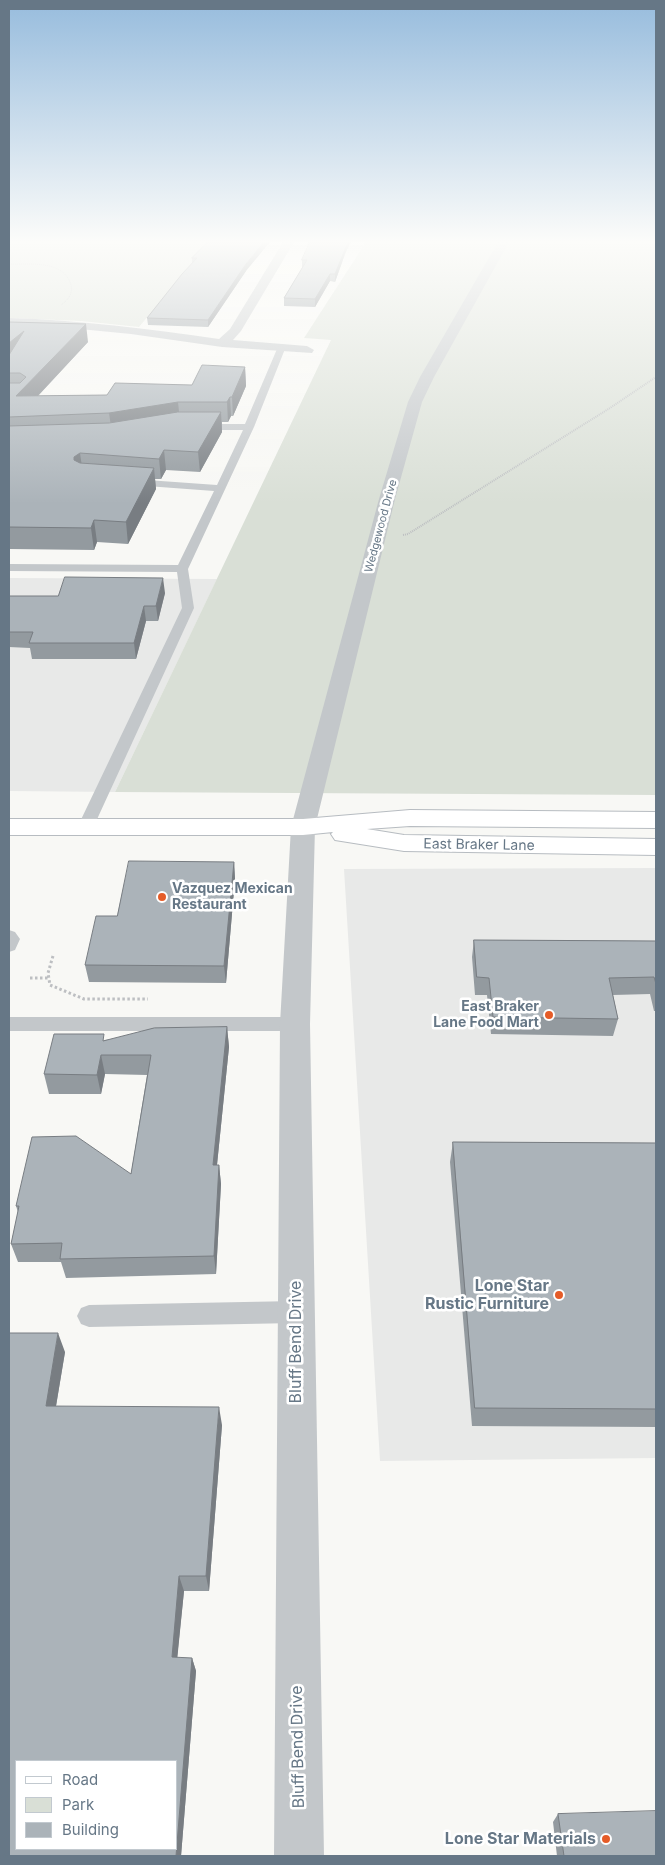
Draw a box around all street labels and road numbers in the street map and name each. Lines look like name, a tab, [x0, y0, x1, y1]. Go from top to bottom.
street label: Wedgewood Drive	[362, 478, 400, 574]
street label: East Braker Lane	[423, 836, 535, 854]
street label: Bluff Bend Drive	[286, 1281, 306, 1403]
street label: Bluff Bend Drive	[287, 1685, 309, 1809]

